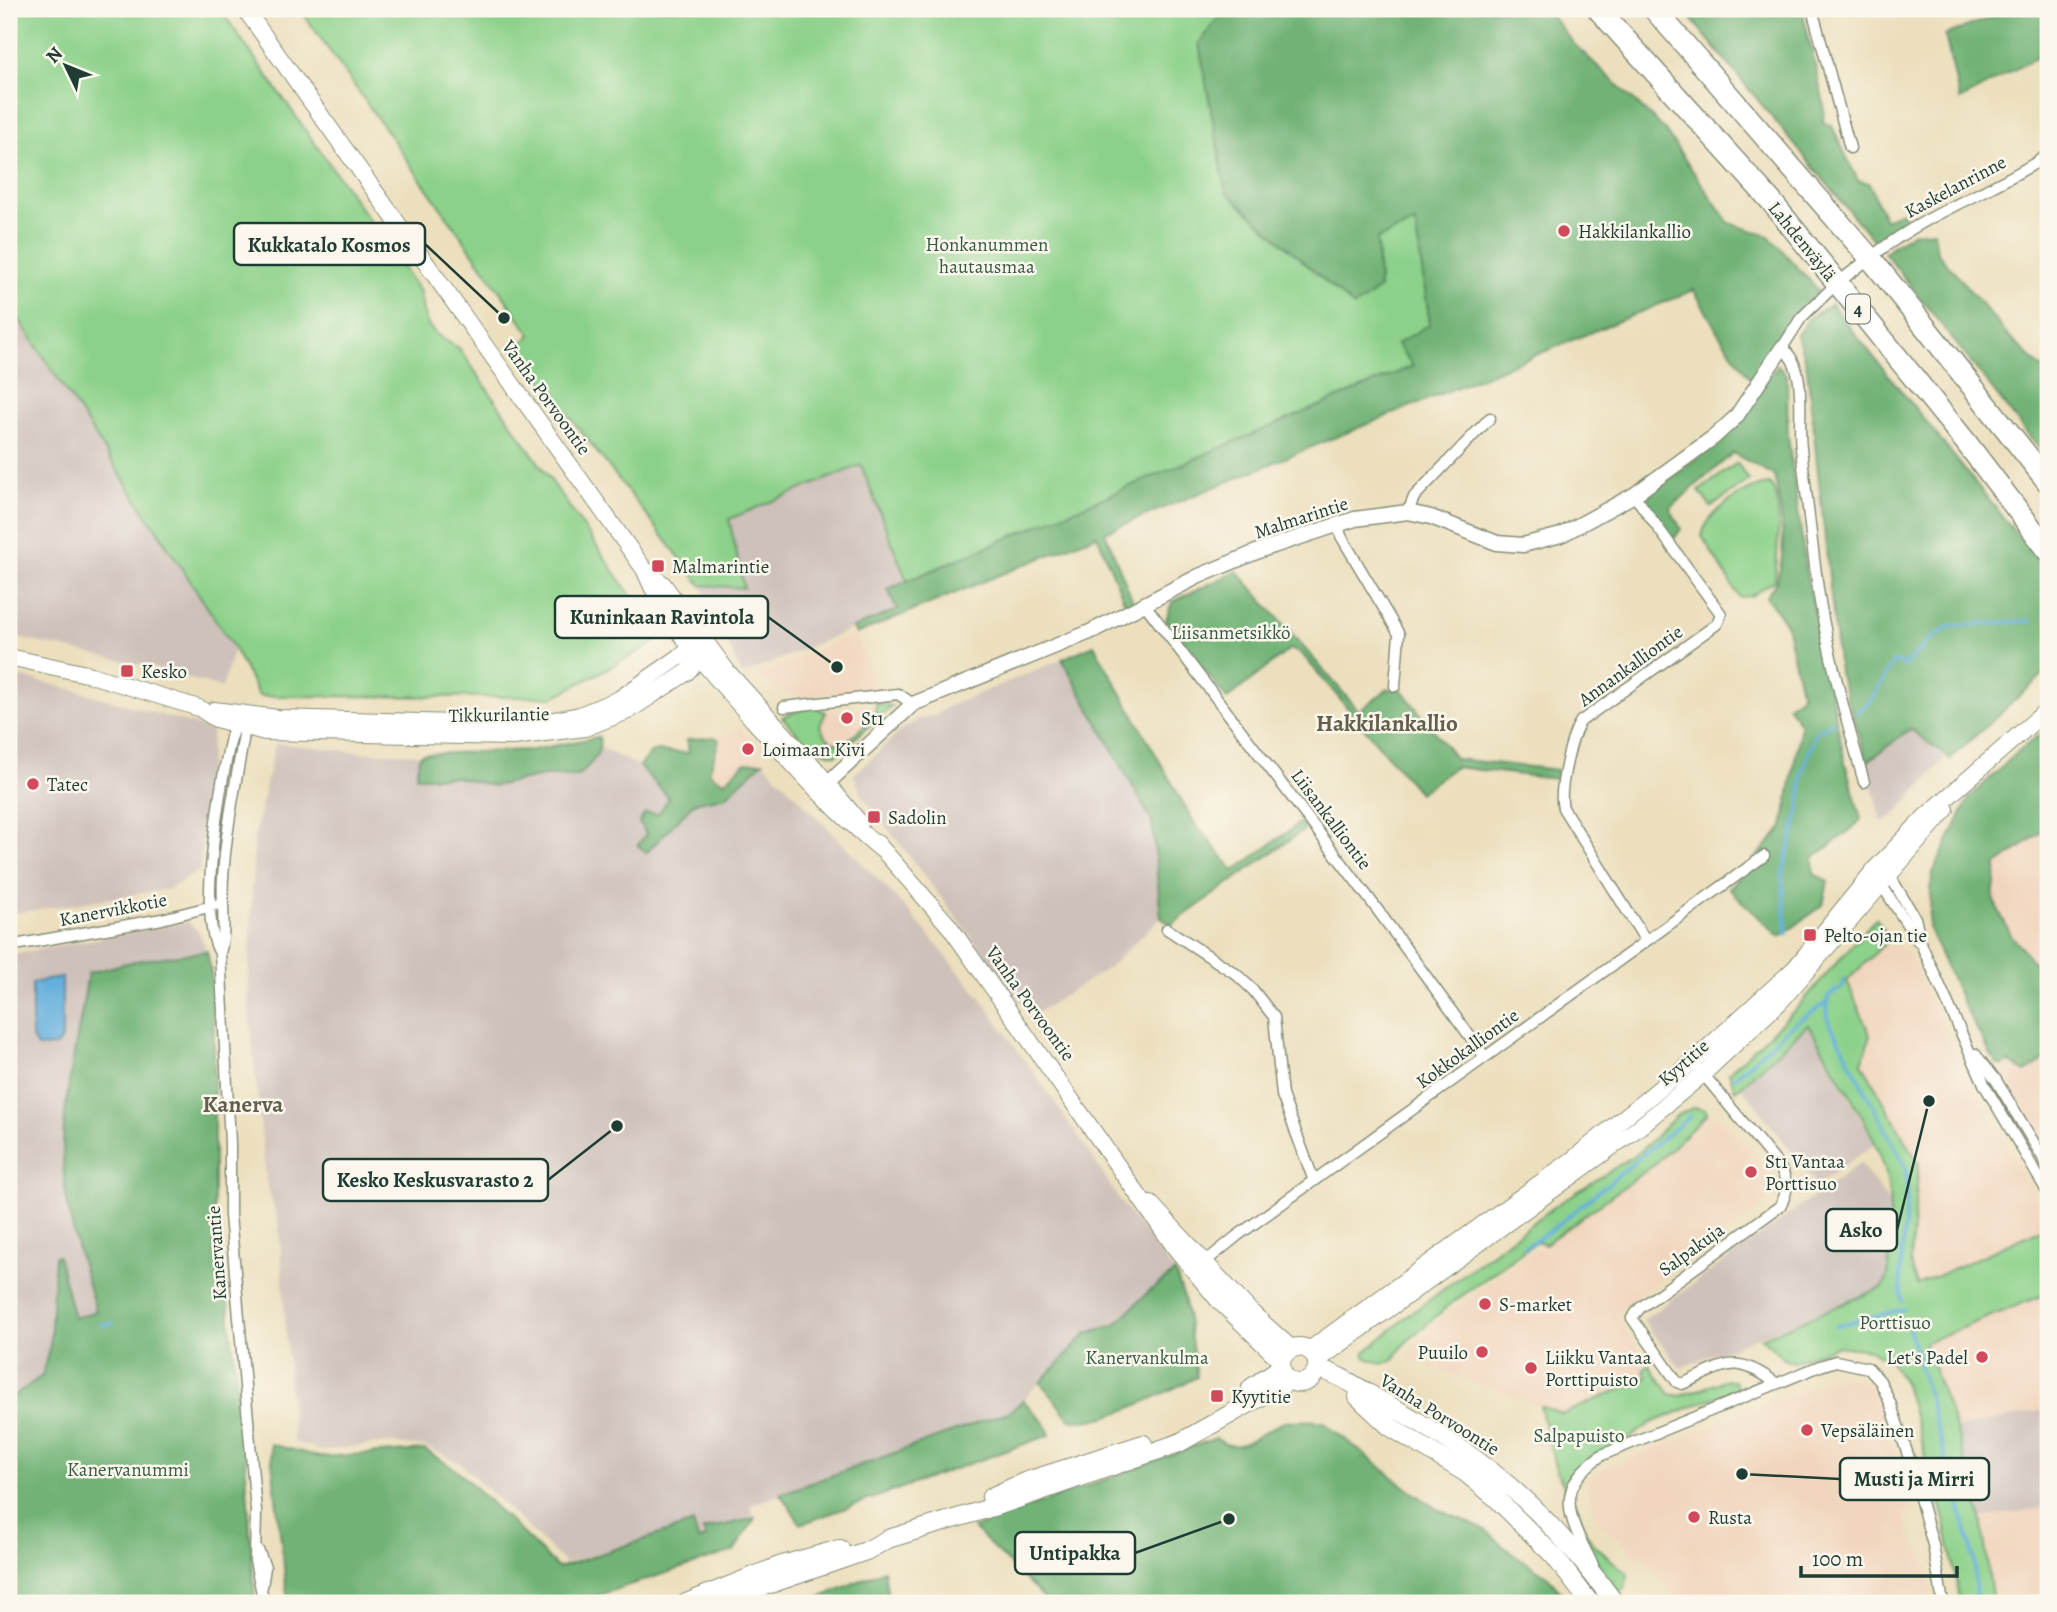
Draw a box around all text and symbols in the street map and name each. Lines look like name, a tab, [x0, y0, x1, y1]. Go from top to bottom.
north arrow	[32, 32, 102, 102]
text: N	[40, 41, 69, 69]
street label: Kaskelanrinne	[1900, 149, 2011, 225]
street label: Lahdenväylä	[1762, 196, 1843, 287]
place label: Hakkilankallio	[1578, 219, 1691, 245]
callout: Kukkatalo Kosmos	[234, 223, 425, 265]
marker: Hakkilankallio	[1556, 223, 1572, 239]
text: Kukkatalo Kosmos	[248, 231, 410, 259]
park label: Honkanummen hautausmaa	[926, 232, 1048, 280]
road number: 4	[1846, 295, 1870, 324]
street label: Vanha Porvoontie	[495, 334, 597, 460]
street label: Malmarintie	[1251, 491, 1352, 545]
place label: Malmarintie	[672, 554, 769, 580]
marker: Malmarintie	[650, 558, 666, 574]
callout: Kuninkaan Ravintola	[555, 596, 768, 638]
text: Kuninkaan Ravintola	[569, 603, 755, 631]
street label: Annankalliontie	[1572, 619, 1688, 713]
park label: Liisanmetsikkö	[1172, 620, 1290, 646]
place label: Kesko	[141, 659, 187, 685]
marker: Kesko	[119, 663, 135, 679]
street label: Tikkurilantie	[448, 701, 550, 729]
place label: St1	[861, 706, 884, 732]
district label: Hakkilankallio	[1316, 708, 1458, 739]
marker: St1	[839, 710, 855, 726]
place label: Loimaan Kivi	[762, 737, 865, 763]
marker: Loimaan Kivi	[740, 741, 756, 757]
street label: Liisankalliontie	[1285, 764, 1378, 875]
place label: Tatec	[47, 772, 88, 798]
marker: Tatec	[25, 776, 41, 792]
place label: Sadolin	[888, 805, 947, 831]
marker: Sadolin	[866, 809, 882, 825]
street label: Kanervikkotie	[57, 887, 169, 933]
place label: Pelto-ojan tie	[1824, 923, 1927, 949]
marker: Pelto-ojan tie	[1802, 927, 1818, 943]
street label: Vanha Porvoontie	[979, 940, 1081, 1066]
street label: Kokkokalliontie	[1411, 1003, 1524, 1095]
street label: Kyytitie	[1652, 1033, 1715, 1092]
district label: Kanerva	[203, 1089, 283, 1120]
place label: St1 Vantaa Porttisuo	[1765, 1149, 1845, 1197]
callout: Kesko Keskusvarasto 2	[323, 1159, 548, 1201]
marker: St1 Vantaa Porttisuo	[1743, 1164, 1759, 1180]
text: Kesko Keskusvarasto 2	[337, 1166, 533, 1194]
street label: Kanervantie	[201, 1205, 233, 1301]
callout: Asko	[1826, 1209, 1897, 1251]
text: Asko	[1838, 1216, 1883, 1244]
street label: Salpakuja	[1653, 1217, 1730, 1282]
place label: S-market	[1499, 1292, 1572, 1318]
marker: S-market	[1477, 1296, 1493, 1312]
park label: Porttisuo	[1859, 1310, 1931, 1336]
place label: Puuilo	[1418, 1340, 1468, 1366]
marker: Puuilo	[1474, 1344, 1490, 1360]
park label: Kanervankulma	[1085, 1345, 1209, 1371]
place label: Liikku Vantaa Porttipuisto	[1545, 1345, 1652, 1393]
place label: Let's Padel	[1887, 1345, 1968, 1371]
marker: Let's Padel	[1974, 1349, 1990, 1365]
marker: Liikku Vantaa Porttipuisto	[1523, 1360, 1539, 1376]
street label: Vanha Porvoontie	[1374, 1367, 1504, 1462]
place label: Kyytitie	[1231, 1384, 1291, 1410]
marker: Kyytitie	[1209, 1388, 1225, 1404]
place label: Vepsäläinen	[1820, 1418, 1914, 1444]
marker: Vepsäläinen	[1799, 1422, 1815, 1438]
park label: Salpapuisto	[1533, 1423, 1625, 1449]
park label: Kanervanummi	[67, 1457, 189, 1483]
callout: Musti ja Mirri	[1840, 1458, 1989, 1500]
text: Musti ja Mirri	[1854, 1465, 1974, 1493]
place label: Rusta	[1708, 1505, 1752, 1531]
marker: Rusta	[1686, 1509, 1702, 1525]
callout: Untipakka	[1015, 1532, 1135, 1574]
scale bar	[1801, 1535, 1957, 1579]
text: Untipakka	[1029, 1539, 1122, 1567]
text: 100 m	[1812, 1545, 1863, 1573]

